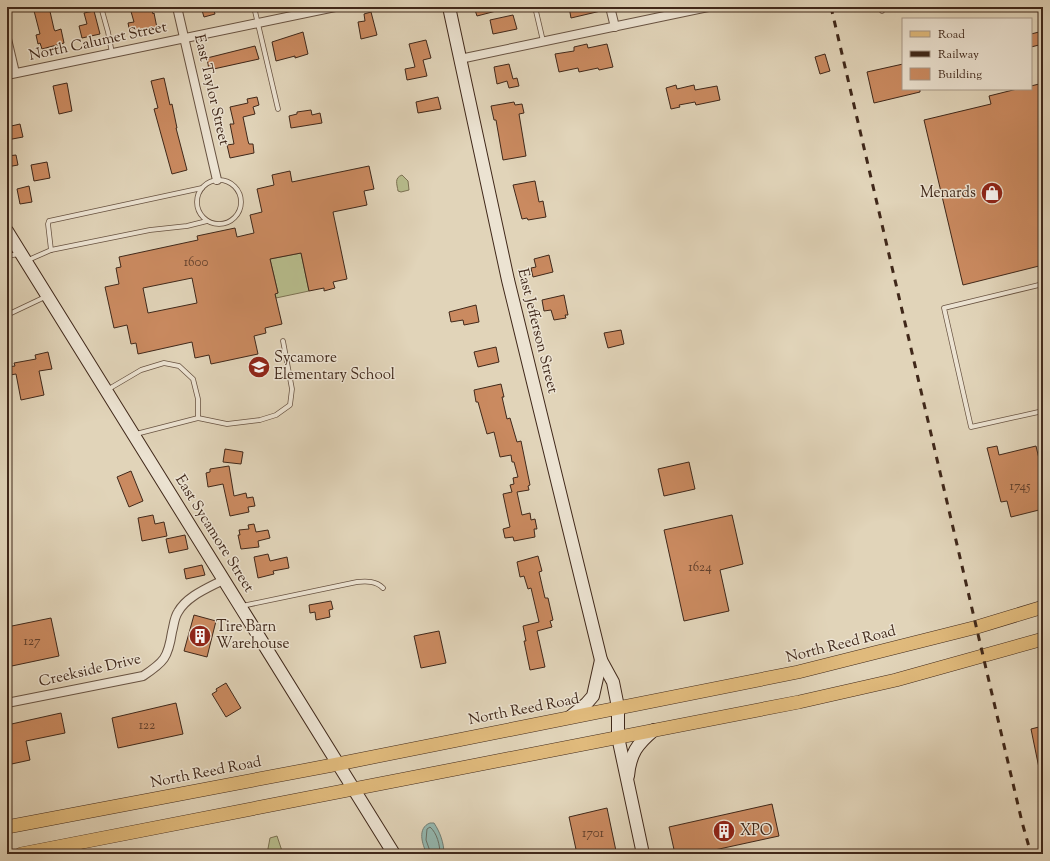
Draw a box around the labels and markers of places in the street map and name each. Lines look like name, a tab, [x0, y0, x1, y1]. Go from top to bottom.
shop icon: Menards	[979, 180, 1005, 206]
place label: Menards	[920, 183, 976, 204]
place label: Sycamore Elementary School	[274, 348, 395, 386]
school or university icon: Sycamore Elementary School	[246, 354, 272, 380]
place label: Tire Barn Warehouse	[216, 617, 289, 655]
building icon: Tire Barn Warehouse	[187, 623, 213, 649]
building icon: XPO	[711, 818, 737, 844]
place label: XPO	[740, 821, 773, 842]

